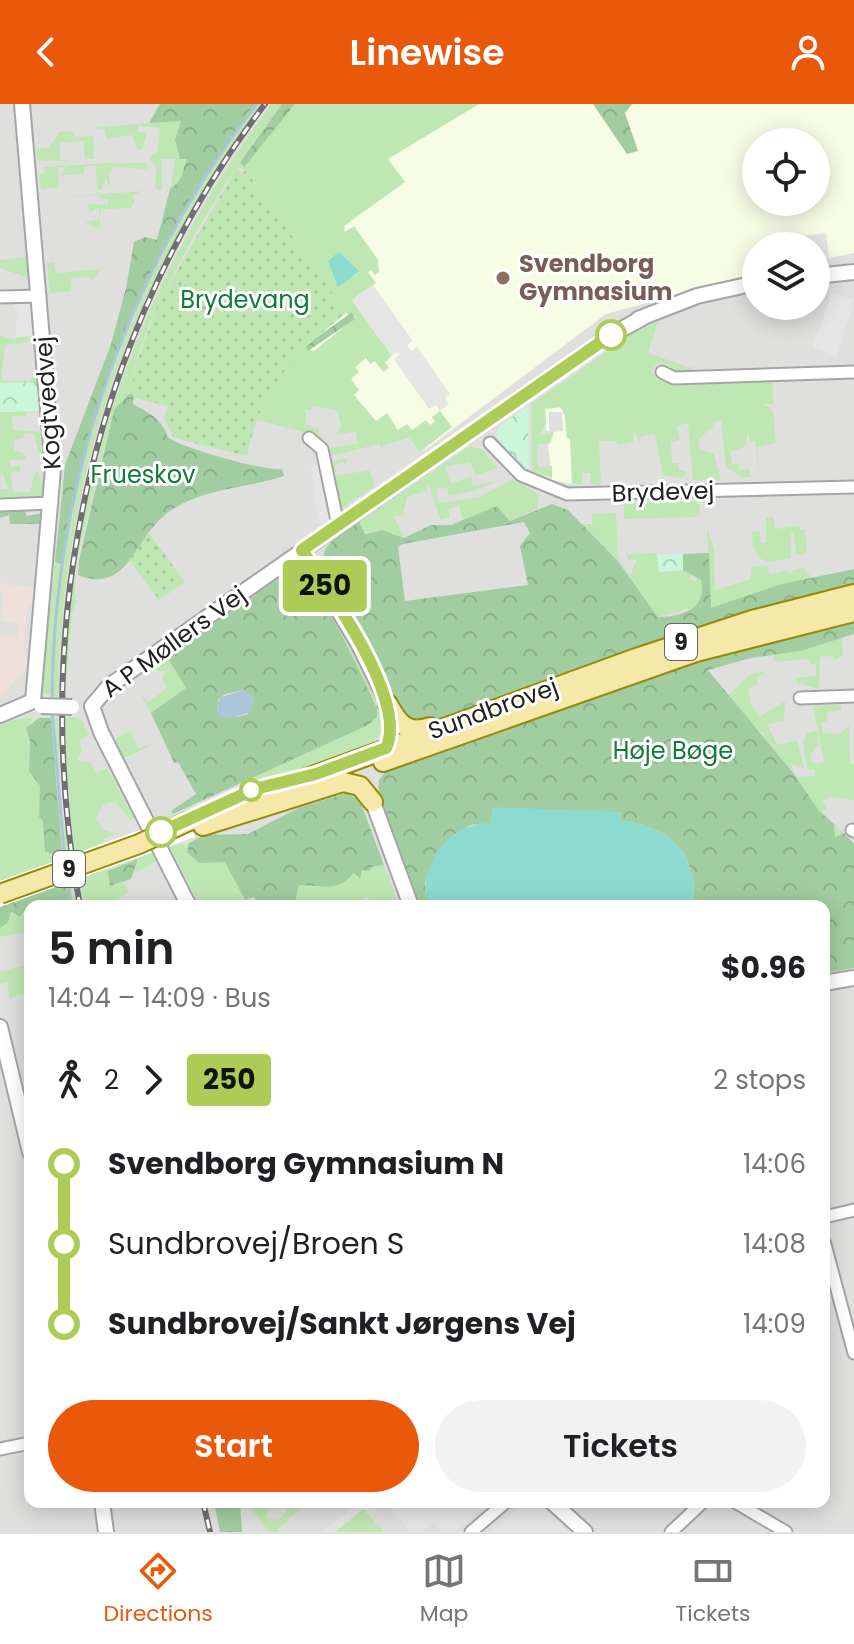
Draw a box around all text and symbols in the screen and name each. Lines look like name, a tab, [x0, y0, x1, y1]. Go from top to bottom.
text: Linewise	[350, 27, 504, 78]
icon: back	[24, 30, 68, 74]
icon: person	[786, 30, 830, 74]
map controls	[742, 128, 830, 320]
button: locate	[742, 128, 830, 216]
button: layers	[742, 232, 830, 320]
place label: Svendborg Gymnasium	[519, 247, 672, 308]
marker: Svendborg Gymnasium	[494, 269, 512, 287]
park label: Brydevang	[180, 283, 310, 316]
unlabelled marker	[596, 320, 626, 350]
street label: Kogtvedvej	[26, 335, 69, 471]
park label: Frueskov	[91, 458, 196, 491]
street label: Brydevej	[611, 473, 715, 510]
line badge: 250	[279, 560, 371, 612]
text: 250	[299, 566, 351, 605]
street label: A P Møllers Vej	[95, 578, 252, 705]
road number: 9	[665, 624, 697, 660]
street label: Sundbrovej	[423, 670, 562, 747]
park label: Høje Bøge	[613, 734, 733, 767]
unlabelled marker	[240, 779, 262, 801]
unlabelled marker	[146, 817, 176, 847]
road number: 9	[53, 851, 85, 887]
text: 5 min	[48, 918, 174, 979]
text: $0.96	[721, 946, 806, 989]
text: 14:04 – 14:09 · Bus	[48, 980, 271, 1016]
icon: walk	[48, 1058, 92, 1102]
icon: forward	[131, 1058, 175, 1102]
text: 250	[203, 1060, 255, 1099]
text: 2	[104, 1062, 119, 1098]
text: 2 stops	[713, 1062, 806, 1098]
text: Svendborg Gymnasium N	[108, 1142, 504, 1185]
text: 14:06	[743, 1146, 806, 1182]
text: Sundbrovej/Broen S	[108, 1222, 404, 1265]
text: 14:08	[743, 1226, 806, 1262]
text: Sundbrovej/Sankt Jørgens Vej	[108, 1302, 576, 1345]
text: 14:09	[743, 1306, 806, 1342]
button: Start	[48, 1400, 419, 1492]
button: Tickets	[435, 1400, 806, 1492]
tab: Directions	[103, 1549, 213, 1630]
tab: Map	[420, 1549, 468, 1630]
tab: Tickets	[675, 1549, 750, 1630]

